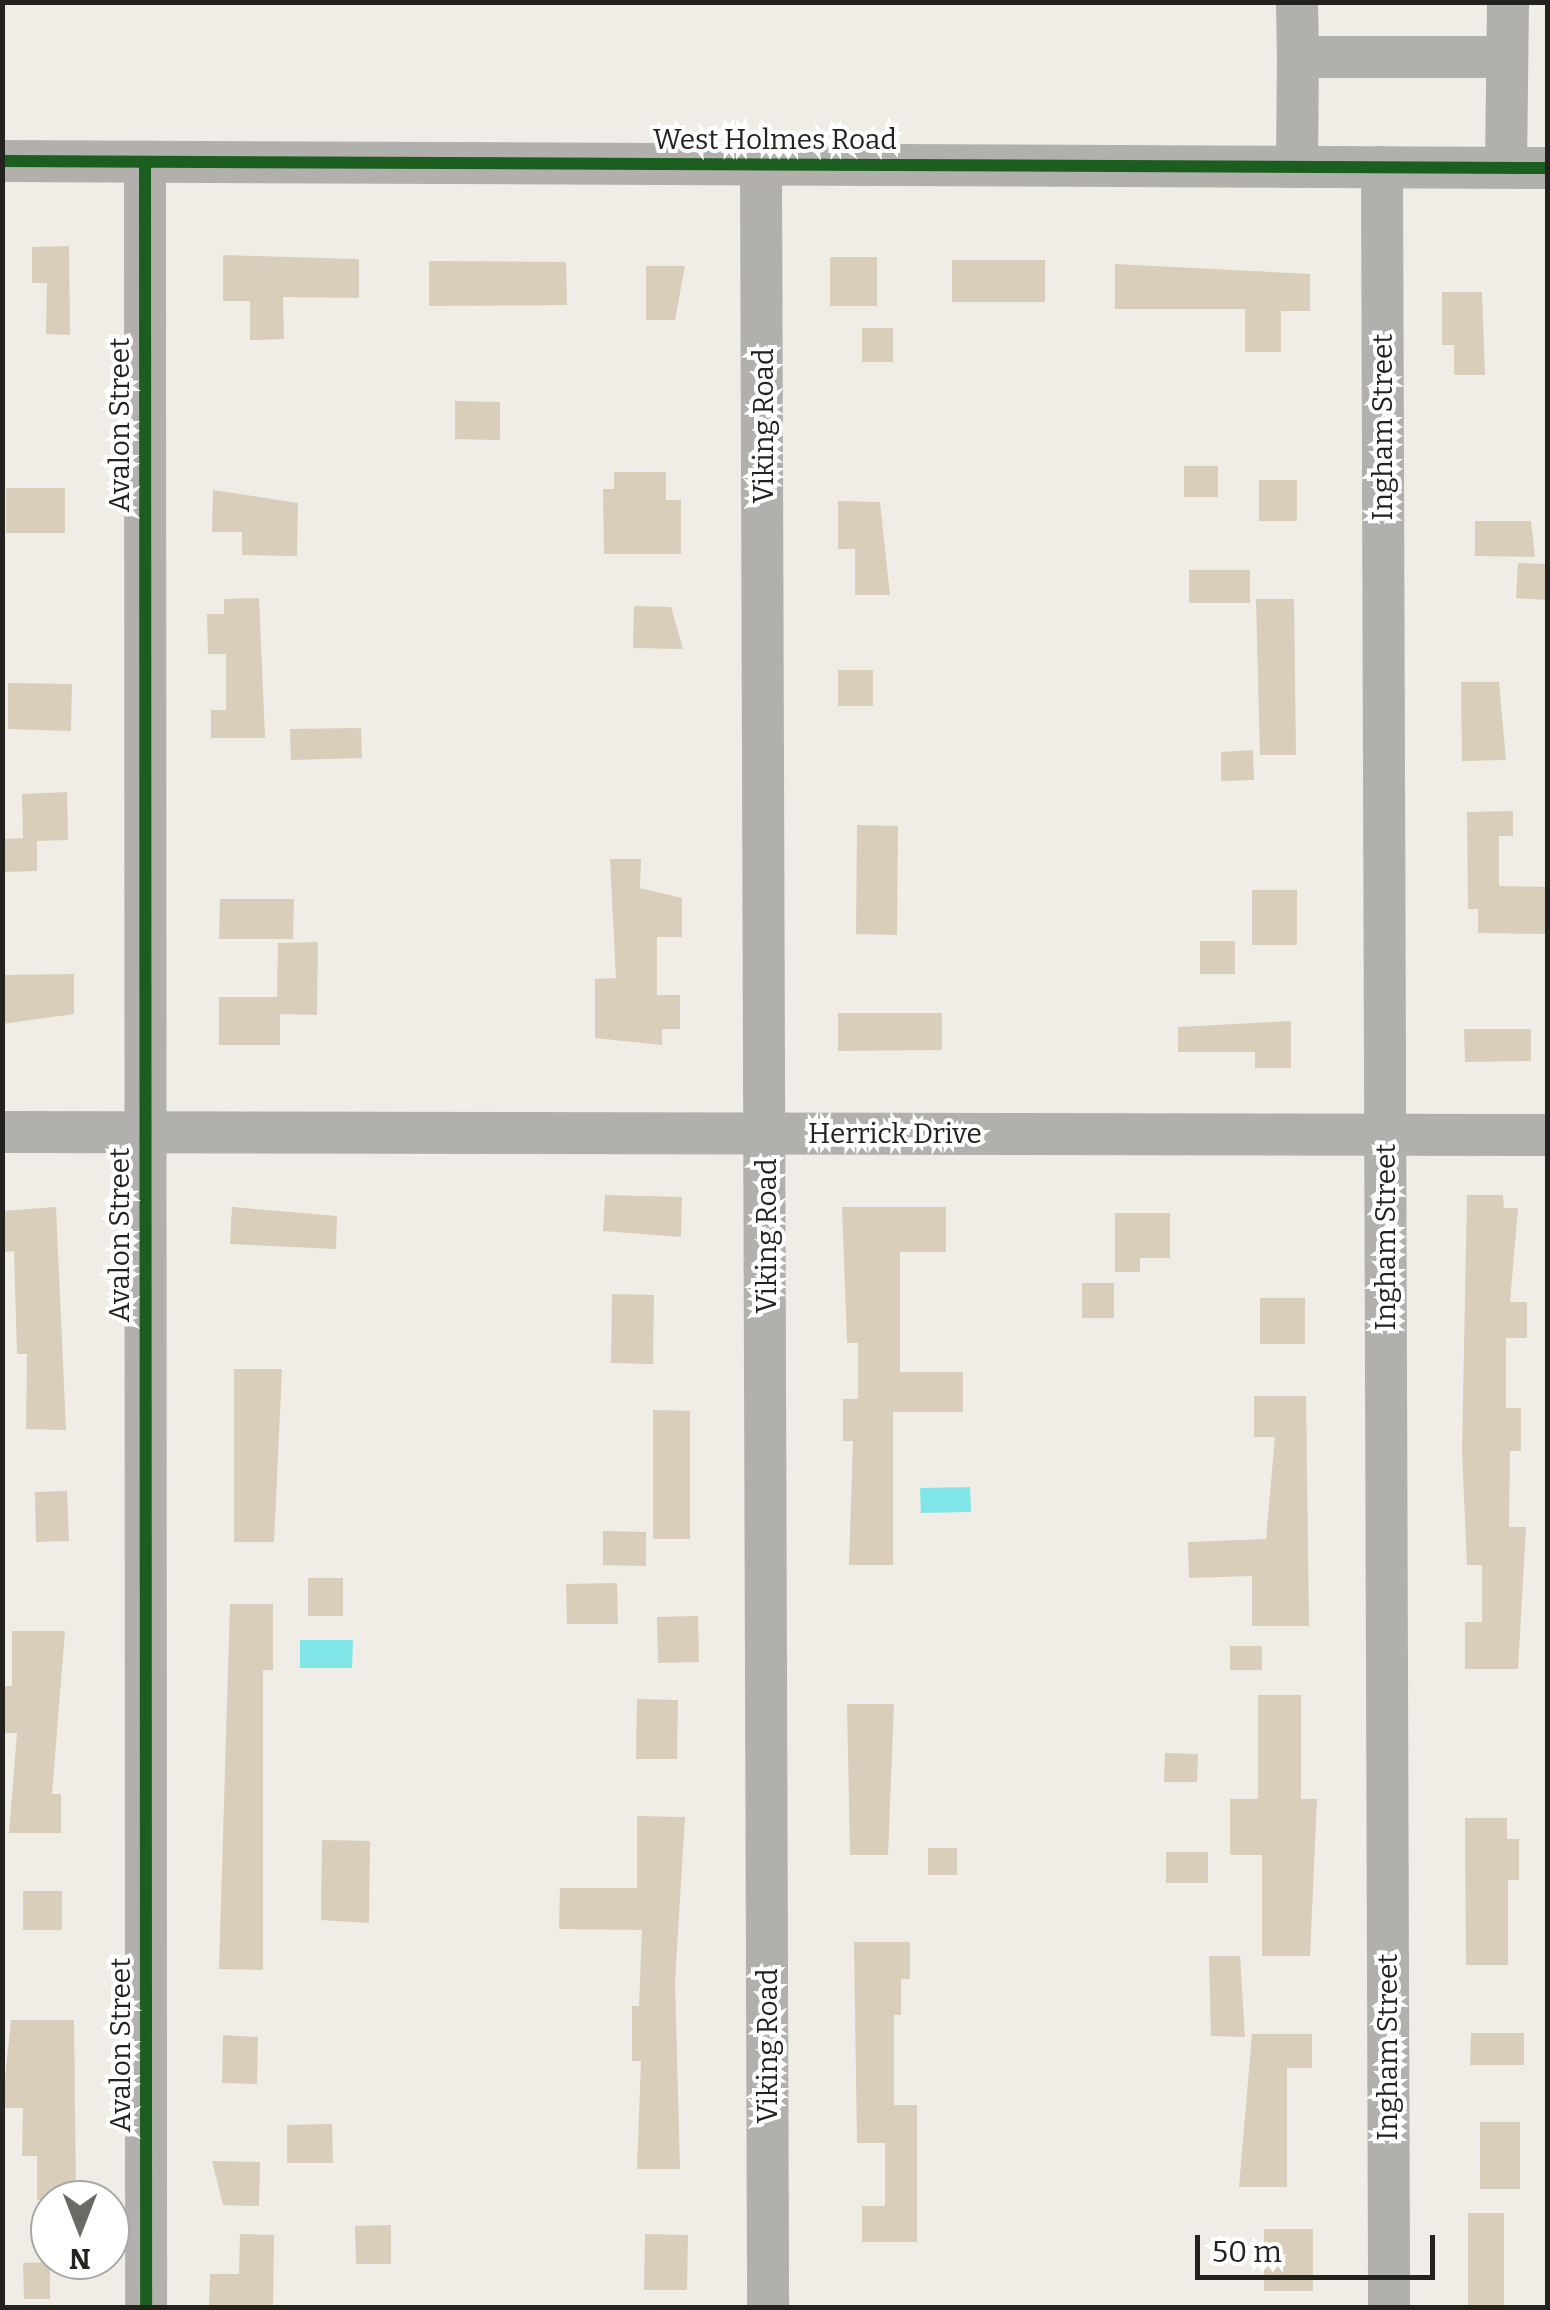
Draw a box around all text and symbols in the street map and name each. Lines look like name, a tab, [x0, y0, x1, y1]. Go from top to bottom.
street label: West Holmes Road	[653, 123, 897, 157]
street label: Ingham Street	[1366, 334, 1400, 520]
street label: Avalon Street	[103, 338, 137, 512]
street label: Viking Road	[747, 348, 781, 504]
street label: Herrick Drive	[808, 1117, 982, 1151]
street label: Ingham Street	[1369, 1144, 1403, 1330]
street label: Avalon Street	[103, 1148, 137, 1322]
street label: Viking Road	[750, 1158, 784, 1314]
street label: Ingham Street	[1371, 1954, 1405, 2140]
street label: Avalon Street	[104, 1958, 138, 2132]
street label: Viking Road	[751, 1968, 785, 2124]
north arrow	[30, 2180, 130, 2280]
scale bar	[1200, 2215, 1440, 2277]
text: 50 m	[1212, 2234, 1282, 2270]
text: N	[69, 2242, 91, 2275]

